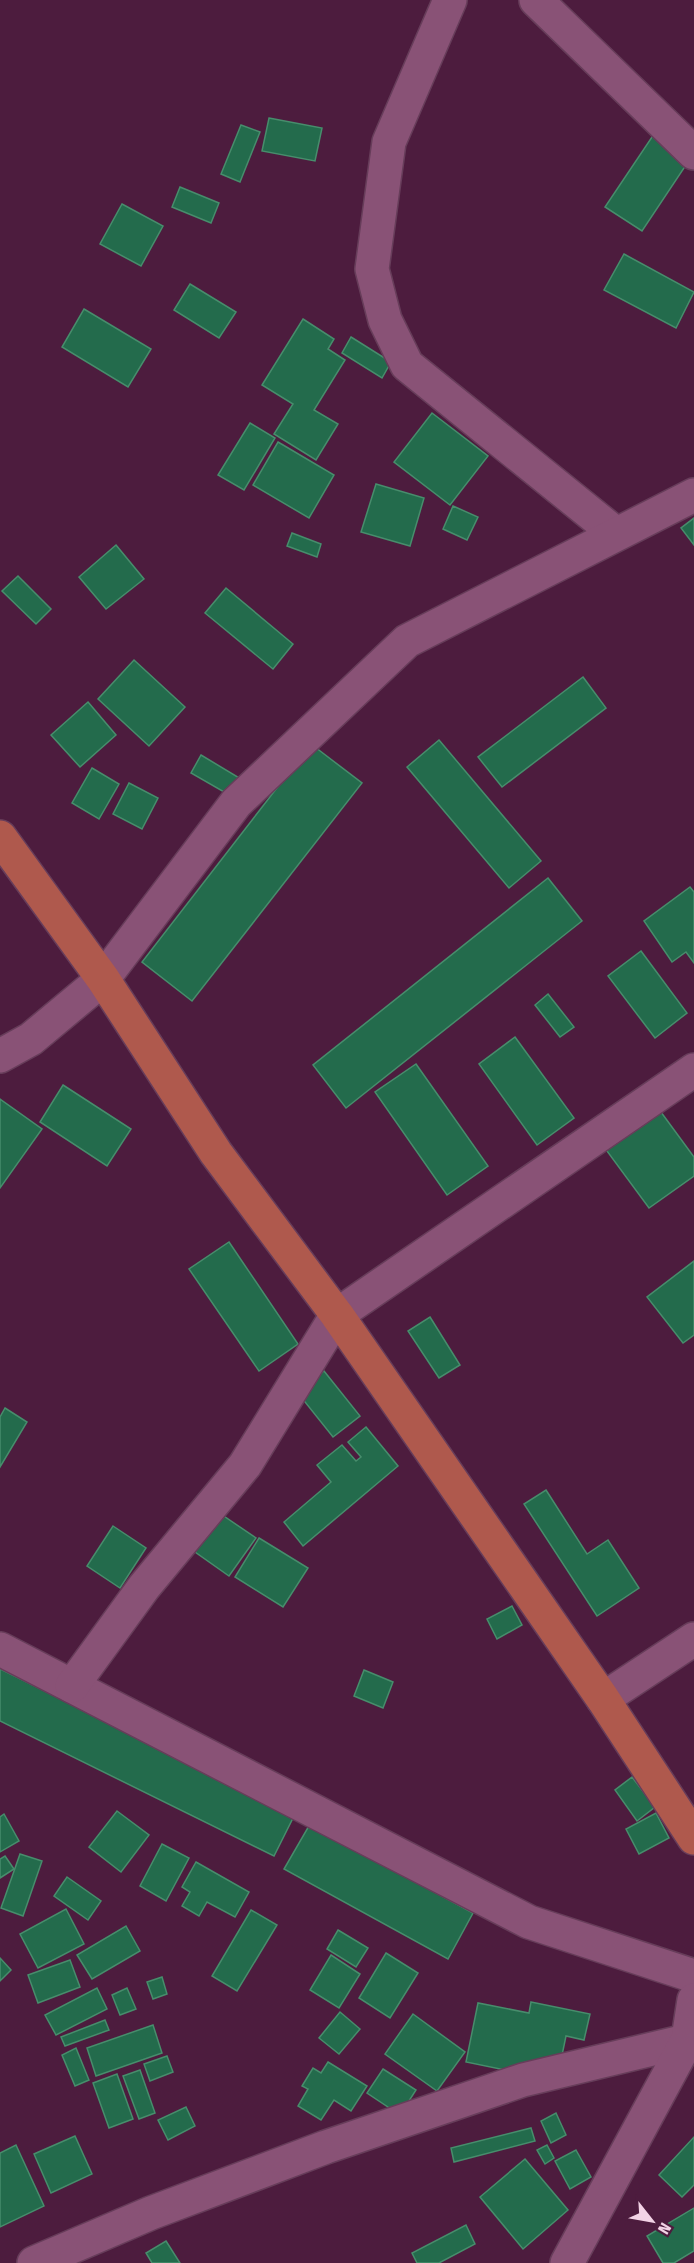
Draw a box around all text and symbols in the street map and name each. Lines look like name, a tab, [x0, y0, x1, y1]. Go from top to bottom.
north arrow	[622, 2191, 682, 2251]
text: N	[654, 2219, 675, 2237]

